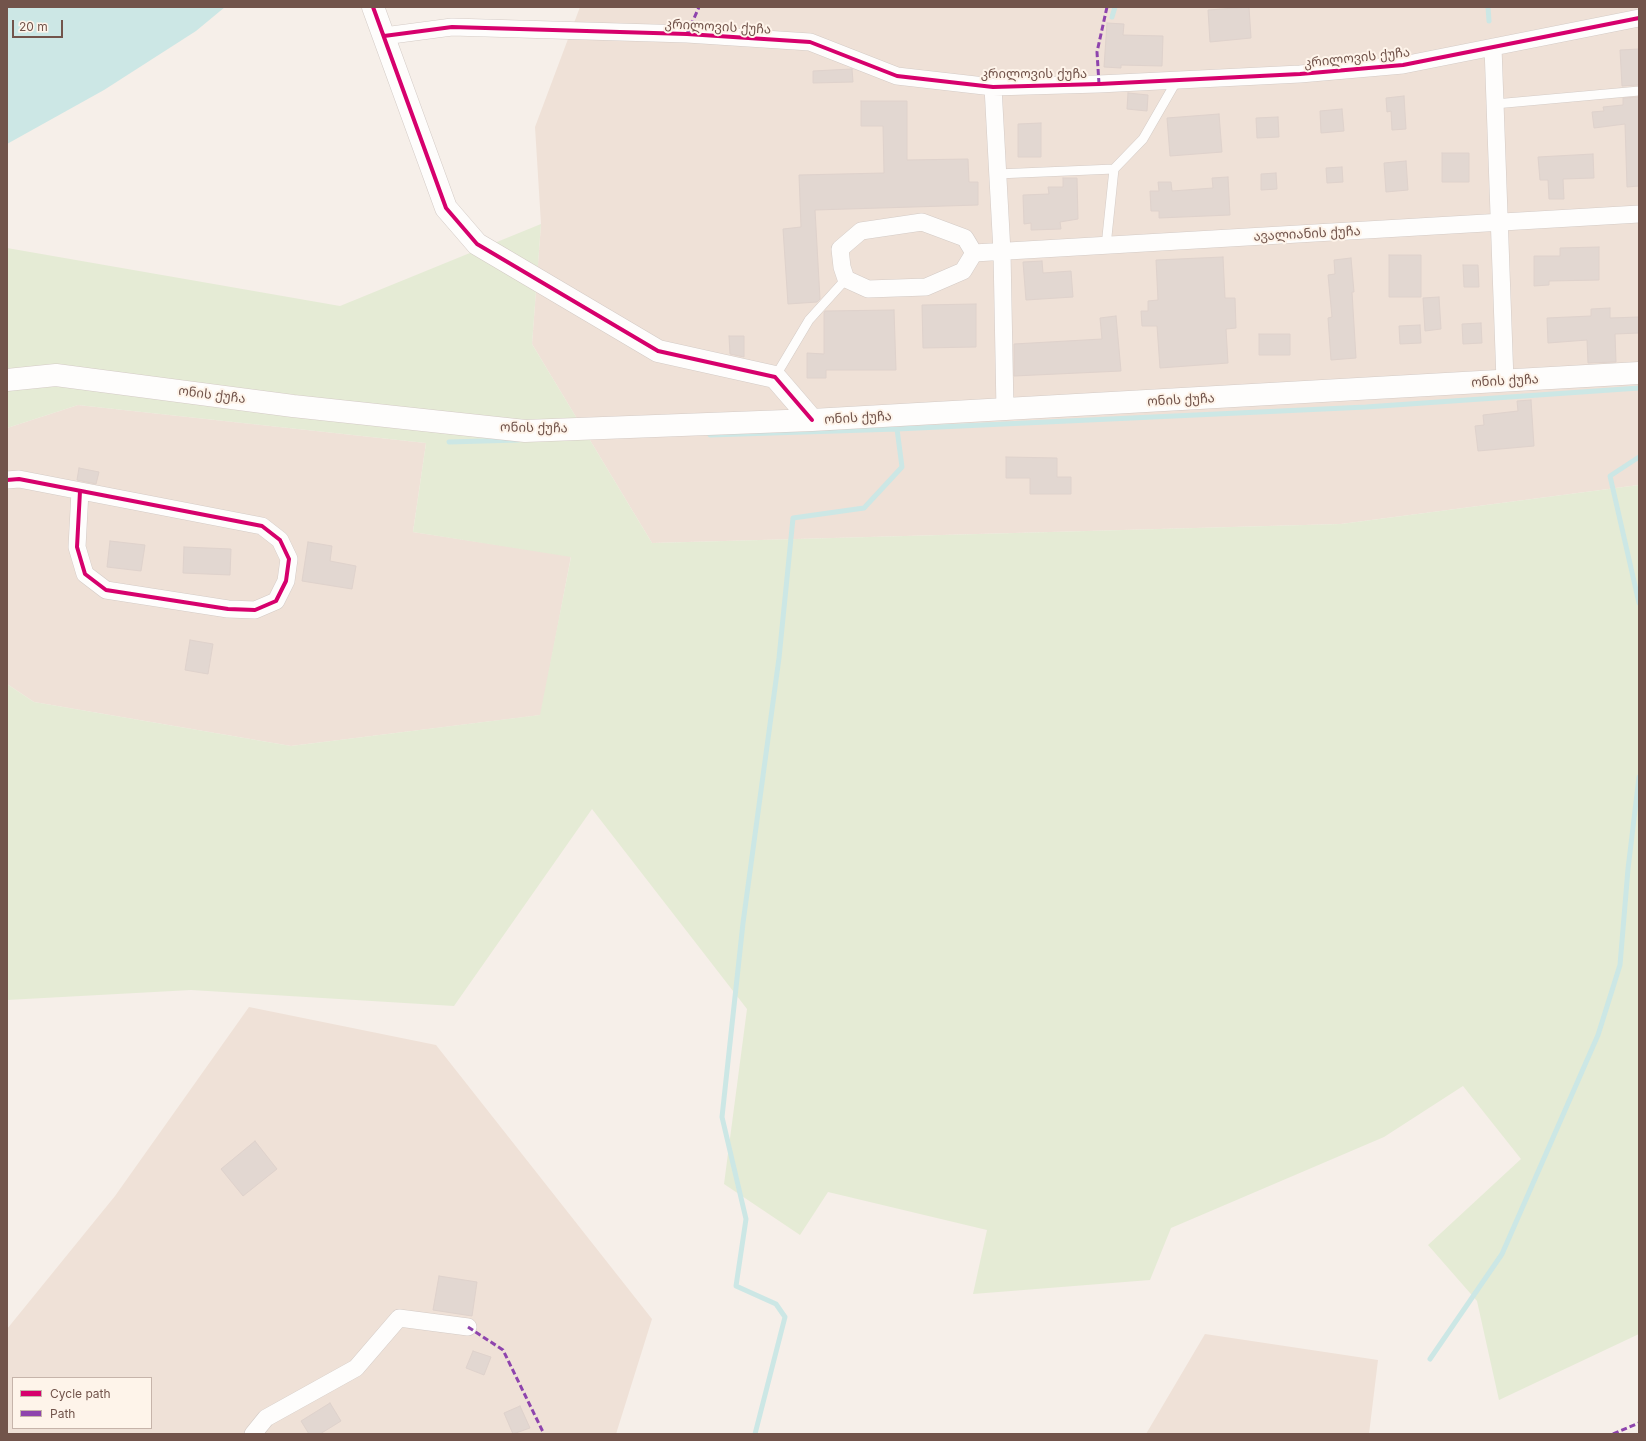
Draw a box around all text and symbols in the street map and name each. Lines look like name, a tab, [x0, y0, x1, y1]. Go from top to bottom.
scale bar	[14, 12, 65, 38]
street label: კრილოვის ქუჩა	[664, 16, 772, 38]
text: 20 m	[19, 19, 48, 34]
street label: კრილოვის ქუჩა	[1303, 45, 1411, 71]
street label: კრილოვის ქუჩა	[981, 66, 1087, 82]
street label: ავალიანის ქუჩა	[1253, 223, 1361, 245]
street label: ონის ქუჩა	[1471, 371, 1539, 391]
street label: ონის ქუჩა	[177, 383, 247, 407]
street label: ონის ქუჩა	[1147, 390, 1215, 410]
street label: ონის ქუჩა	[824, 408, 892, 428]
street label: ონის ქუჩა	[500, 420, 568, 436]
legend	[12, 1377, 152, 1429]
text: Cycle path	[50, 1386, 111, 1401]
text: Path	[50, 1406, 75, 1421]

